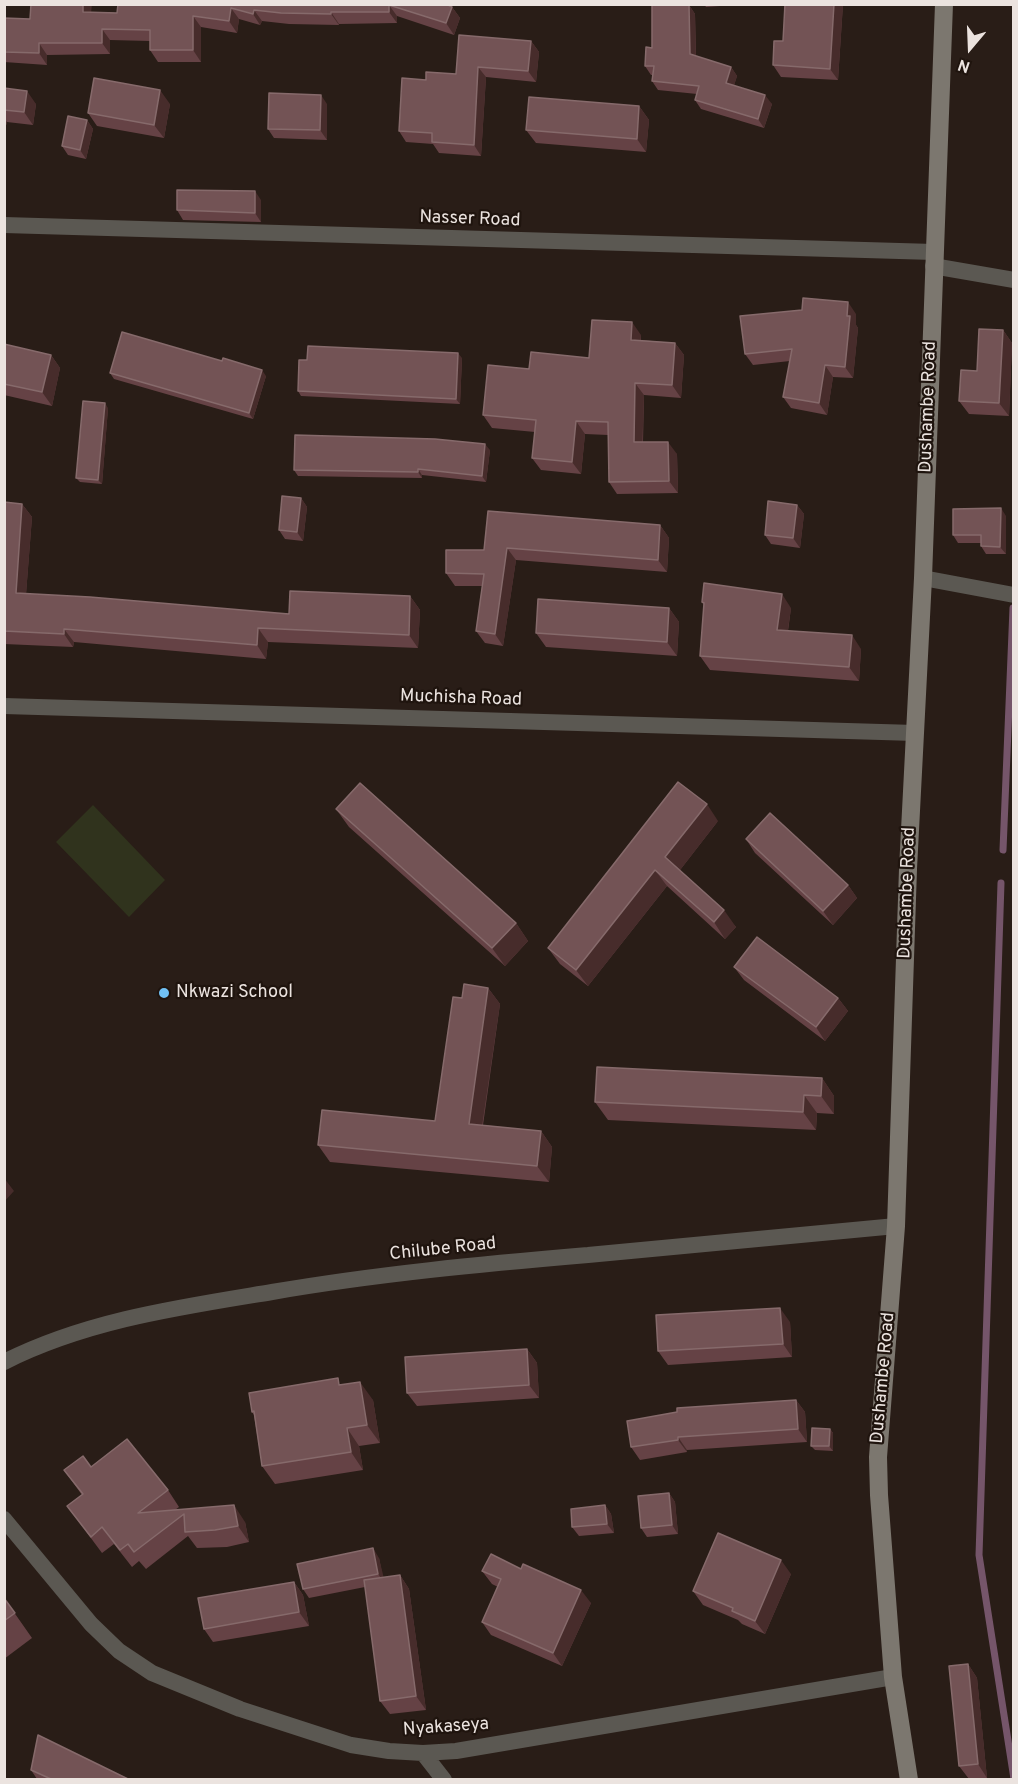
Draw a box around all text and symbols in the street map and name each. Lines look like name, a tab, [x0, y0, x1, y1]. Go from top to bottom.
north arrow	[940, 18, 1000, 78]
text: N	[955, 54, 973, 76]
street label: Nasser Road	[419, 207, 521, 233]
street label: Dushambe Road	[916, 341, 942, 473]
street label: Muchisha Road	[400, 686, 522, 712]
street label: Dushambe Road	[895, 827, 921, 959]
place label: Nkwazi School	[176, 982, 293, 1004]
marker: Nkwazi School	[157, 986, 171, 1000]
street label: Chilube Road	[389, 1234, 497, 1266]
street label: Dushambe Road	[867, 1311, 901, 1445]
street label: Nyakaseya	[402, 1714, 490, 1742]

